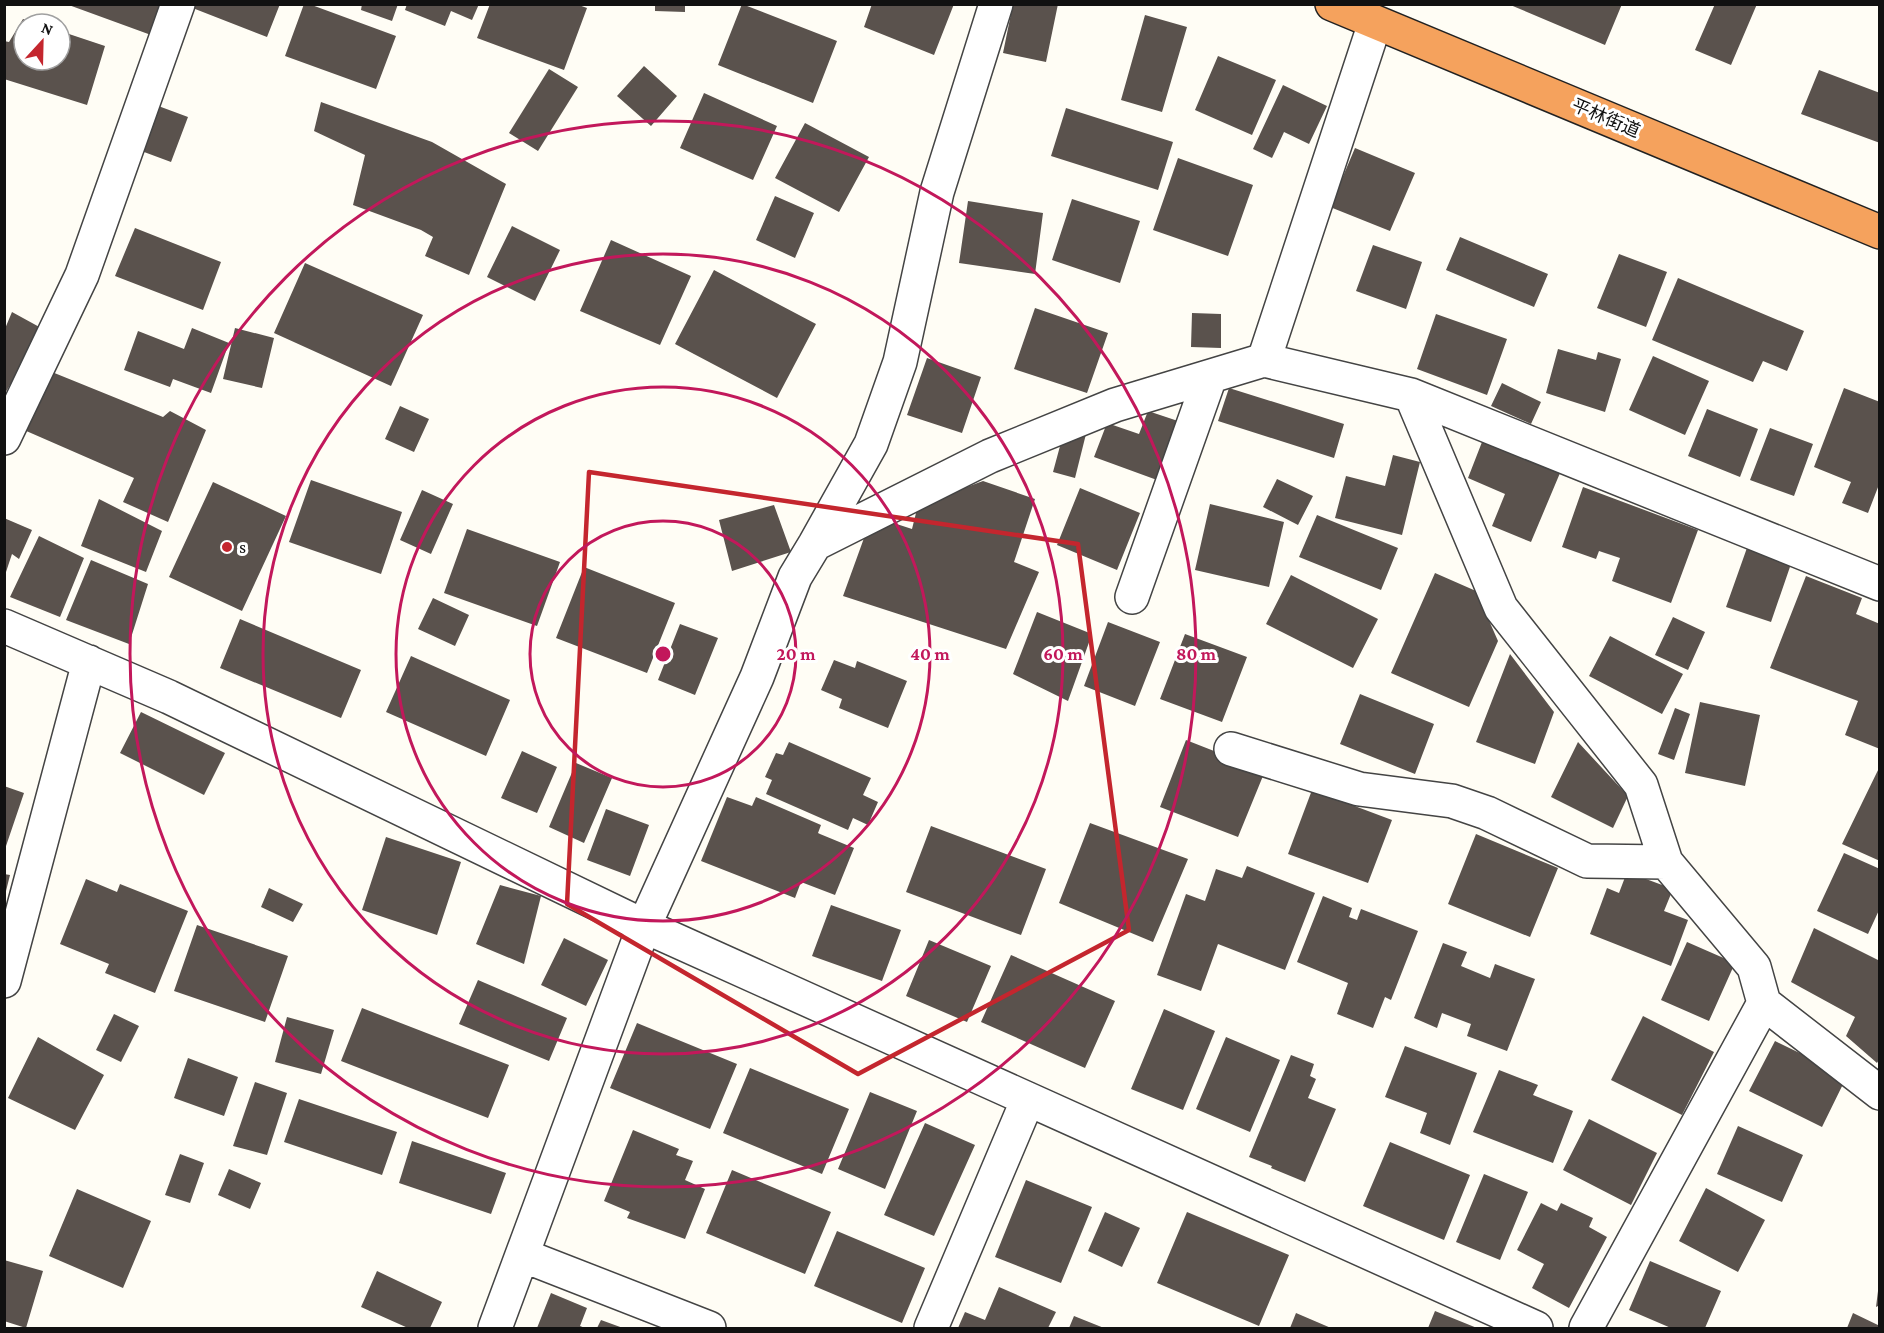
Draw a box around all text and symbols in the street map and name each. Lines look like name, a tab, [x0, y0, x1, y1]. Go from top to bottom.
north arrow	[12, 12, 72, 72]
text: N	[39, 19, 56, 39]
street label: 平林街道	[1569, 95, 1643, 141]
place label: s	[239, 537, 246, 557]
marker: s	[220, 540, 234, 554]
centre of rings	[653, 644, 673, 664]
text: 20 m	[777, 644, 816, 664]
text: 40 m	[910, 644, 950, 664]
text: 60 m	[1043, 644, 1083, 664]
text: 80 m	[1176, 644, 1217, 664]

